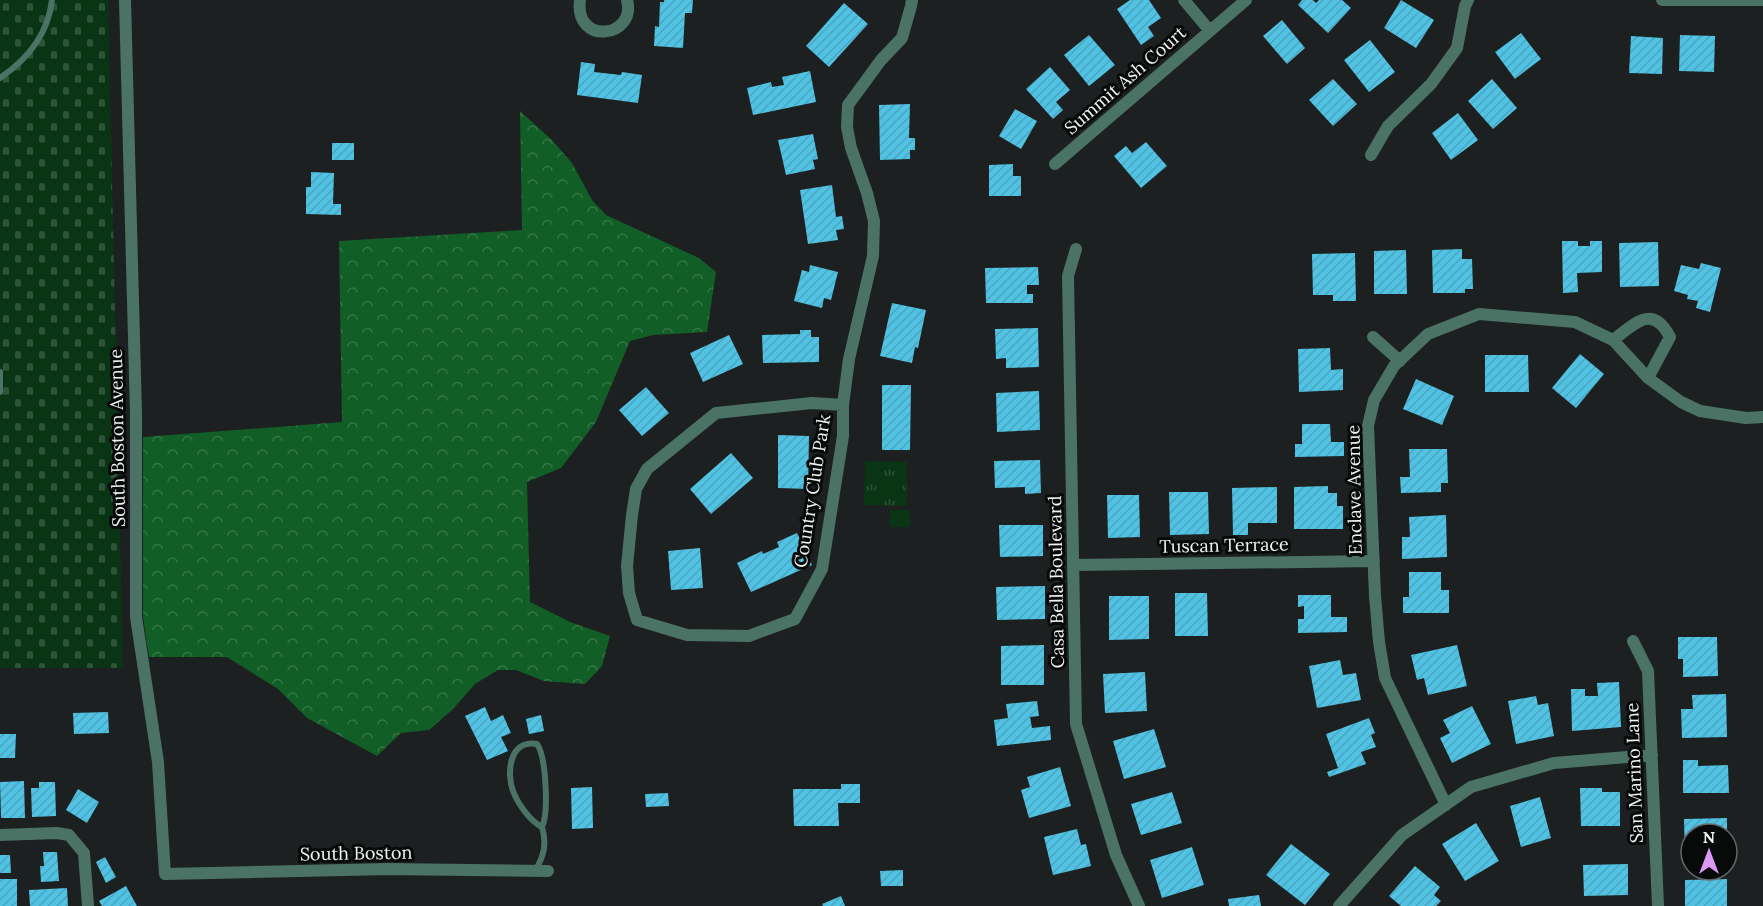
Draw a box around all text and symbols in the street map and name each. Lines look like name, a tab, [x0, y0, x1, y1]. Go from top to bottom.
street label: Summit Ash Court	[1059, 21, 1191, 139]
street label: South Boston Avenue	[104, 348, 130, 527]
street label: Country Club Park	[789, 412, 836, 569]
street label: Enclave Avenue	[1341, 424, 1367, 555]
street label: Casa Bella Boulevard	[1043, 495, 1069, 669]
street label: Tuscan Terrace	[1159, 532, 1289, 558]
street label: San Marino Lane	[1620, 702, 1648, 844]
north arrow	[1679, 822, 1739, 882]
text: N	[1703, 827, 1715, 847]
street label: South Boston	[300, 841, 412, 865]

